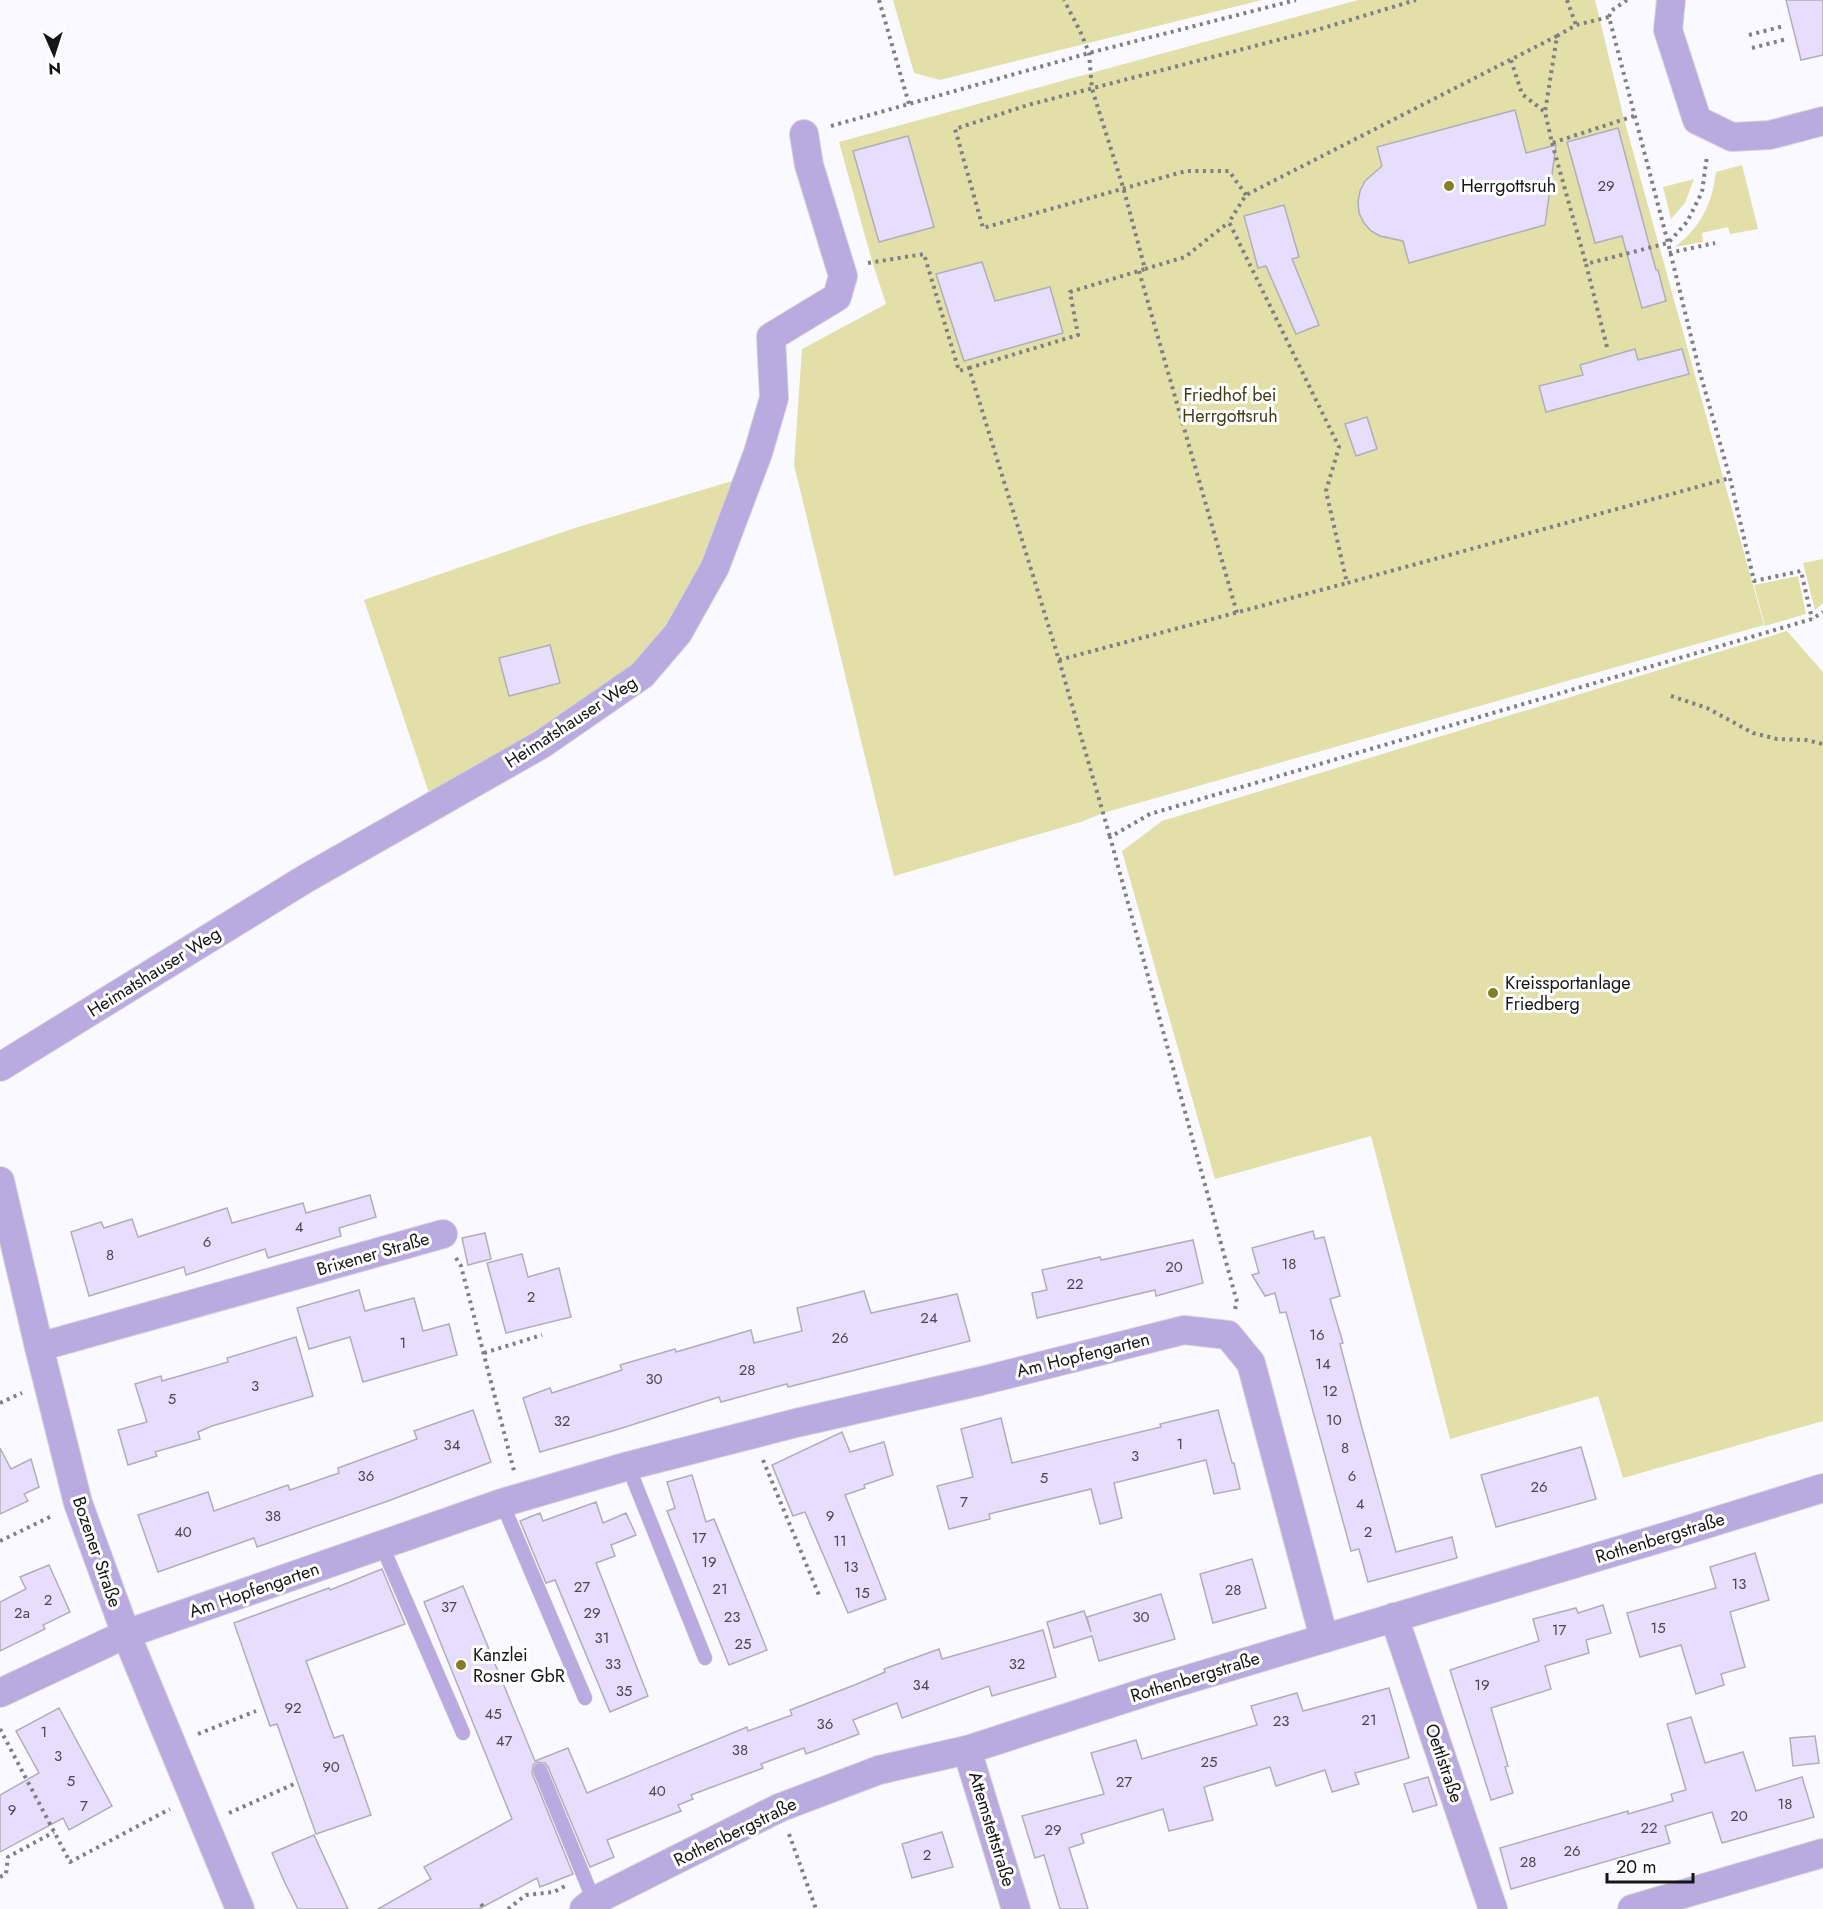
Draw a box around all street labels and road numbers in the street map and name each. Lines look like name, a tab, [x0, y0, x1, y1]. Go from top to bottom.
street label: Heimatshauser Weg	[500, 670, 642, 774]
street label: Heimatshauser Weg	[82, 921, 226, 1023]
street label: Brixener Straße	[314, 1225, 432, 1283]
street label: Am Hopfengarten	[1014, 1326, 1152, 1384]
street label: Bozener Straße	[66, 1493, 128, 1611]
street label: Rothenbergstraße	[1592, 1506, 1728, 1570]
street label: Am Hopfengarten	[185, 1556, 323, 1624]
street label: Rothenbergstraße	[1127, 1645, 1263, 1709]
street label: Oettlstraße	[1418, 1720, 1470, 1806]
street label: Attemstettstraße	[962, 1768, 1022, 1890]
street label: Rothenbergstraße	[669, 1791, 801, 1873]

